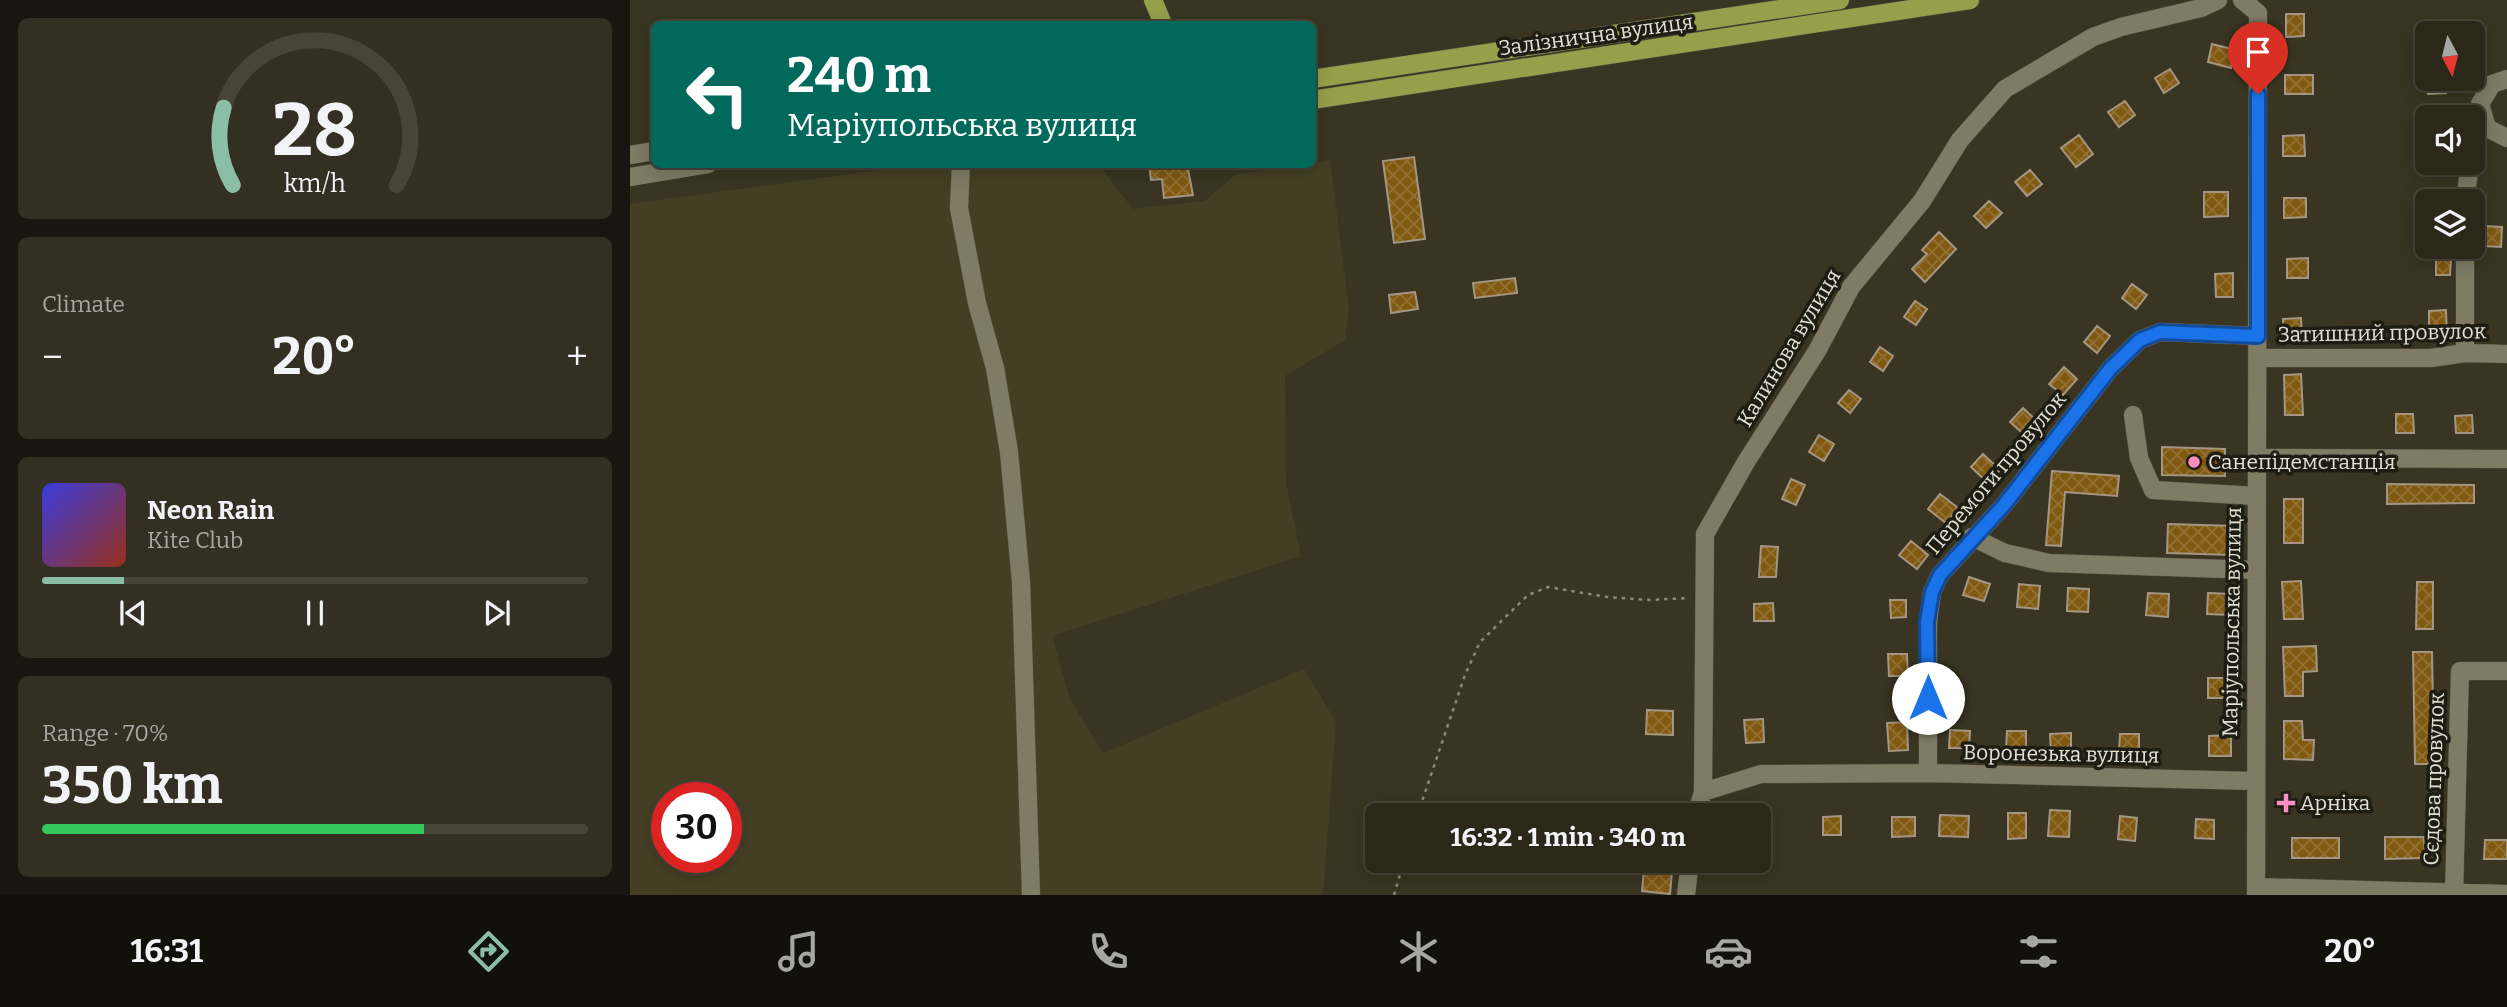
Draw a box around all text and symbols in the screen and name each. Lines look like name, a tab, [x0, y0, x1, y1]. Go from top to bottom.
street label: Залізнична вулиця	[1497, 8, 1695, 62]
north arrow	[2415, 21, 2485, 91]
map controls	[2415, 21, 2485, 259]
pin	[2228, 22, 2288, 94]
icon: arrive	[2239, 33, 2277, 71]
text: 240 m	[787, 46, 931, 105]
icon: left	[672, 49, 763, 140]
text: 28	[273, 87, 357, 174]
button: sound	[2415, 105, 2485, 175]
text: Маріупольська вулиця	[787, 106, 1137, 144]
text: km/h	[284, 168, 346, 198]
button: layers	[2415, 189, 2485, 259]
street label: Калинова вулиця	[1732, 264, 1846, 432]
text: Climate	[42, 290, 125, 318]
street label: Затишний провулок	[2278, 318, 2487, 348]
text: 20°	[272, 325, 357, 388]
text: −	[42, 334, 63, 380]
text: +	[566, 334, 588, 380]
street label: Перемоги провулок	[1920, 386, 2072, 560]
place label: Санепідемстанція	[2208, 449, 2396, 475]
marker: Санепідемстанція	[2186, 454, 2202, 470]
text: Neon Rain	[147, 495, 274, 526]
street label: Маріупольська вулиця	[2217, 507, 2247, 737]
text: Kite Club	[147, 526, 243, 554]
icon: previous	[114, 594, 152, 632]
icon: pause	[296, 594, 334, 632]
icon: next	[478, 594, 516, 632]
position arrow	[1891, 661, 1965, 735]
street label: Сєдова провулок	[2418, 691, 2450, 866]
text: Range · 70%	[42, 719, 168, 747]
street label: Воронезька вулиця	[1963, 739, 2159, 769]
text: 350 km	[42, 754, 223, 817]
speed limit sign: 30	[651, 782, 742, 873]
place label: Арніка	[2300, 790, 2371, 816]
marker: Арніка	[2278, 795, 2294, 811]
text: 16:32 · 1 min · 340 m	[1450, 822, 1686, 853]
icon: directions	[464, 927, 513, 976]
icon: music	[774, 927, 823, 976]
icon: phone	[1084, 927, 1133, 976]
icon: climate	[1394, 927, 1443, 976]
icon: car	[1704, 927, 1753, 976]
icon: filters	[2014, 927, 2063, 976]
text: 16:31	[131, 932, 203, 970]
text: 20°	[2324, 932, 2376, 970]

